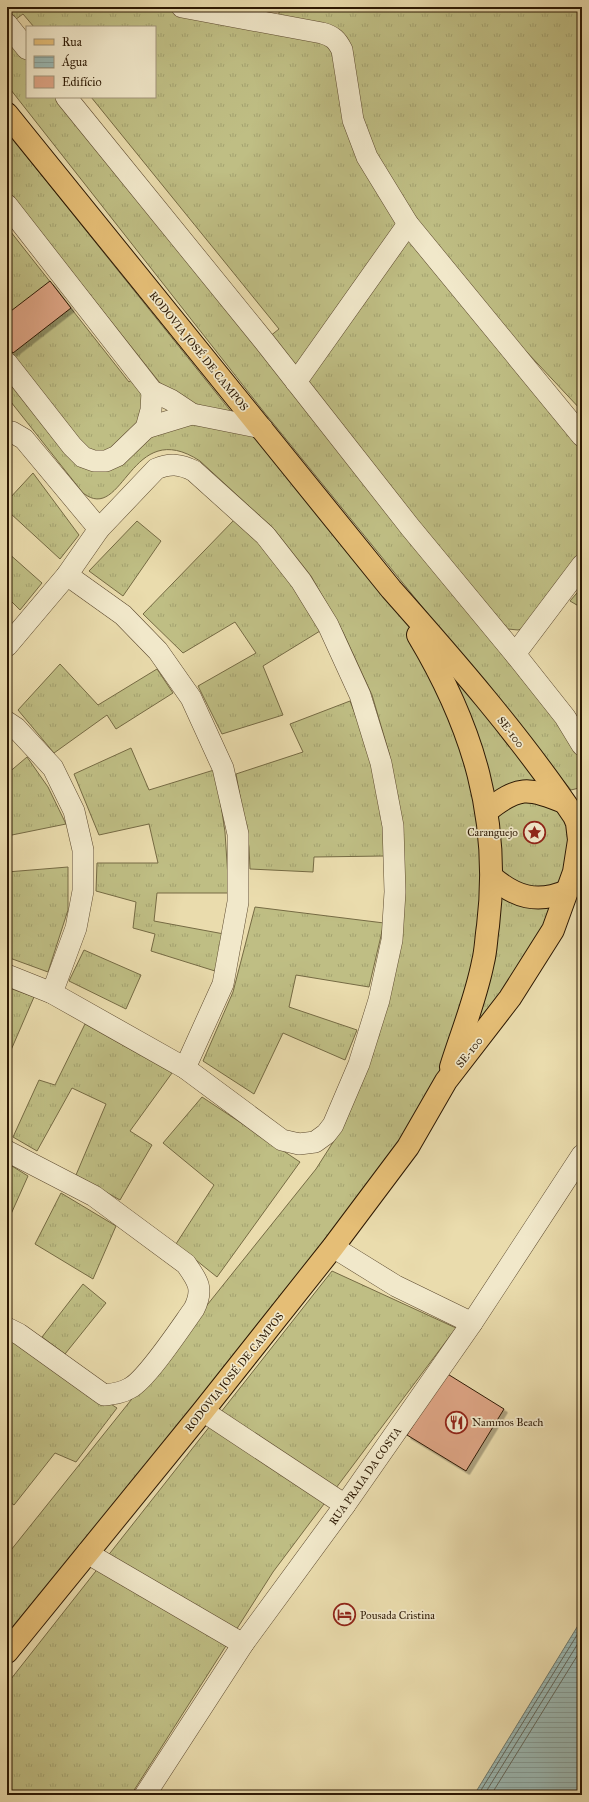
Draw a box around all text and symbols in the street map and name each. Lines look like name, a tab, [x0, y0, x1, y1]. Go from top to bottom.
legend	[26, 26, 156, 98]
text: Rua	[62, 35, 83, 49]
text: Água	[61, 54, 88, 70]
text: Edifício	[62, 75, 102, 89]
street label: RODOVIA JOSÉ DE CAMPOS	[146, 288, 252, 414]
street label: SE-100	[494, 714, 527, 750]
place icon: Caranguejo	[521, 819, 547, 845]
place label: Caranguejo	[467, 826, 518, 839]
street label: SE-100	[453, 1034, 486, 1070]
street label: RODOVIA JOSÉ DE CAMPOS	[181, 1309, 287, 1435]
restaurant icon: Nammos Beach	[443, 1409, 469, 1435]
place label: Nammos Beach	[472, 1416, 543, 1429]
street label: RUA PRAIA DA COSTA	[327, 1424, 405, 1528]
hotel icon: Pousada Cristina	[332, 1602, 358, 1628]
place label: Pousada Cristina	[360, 1609, 435, 1622]

